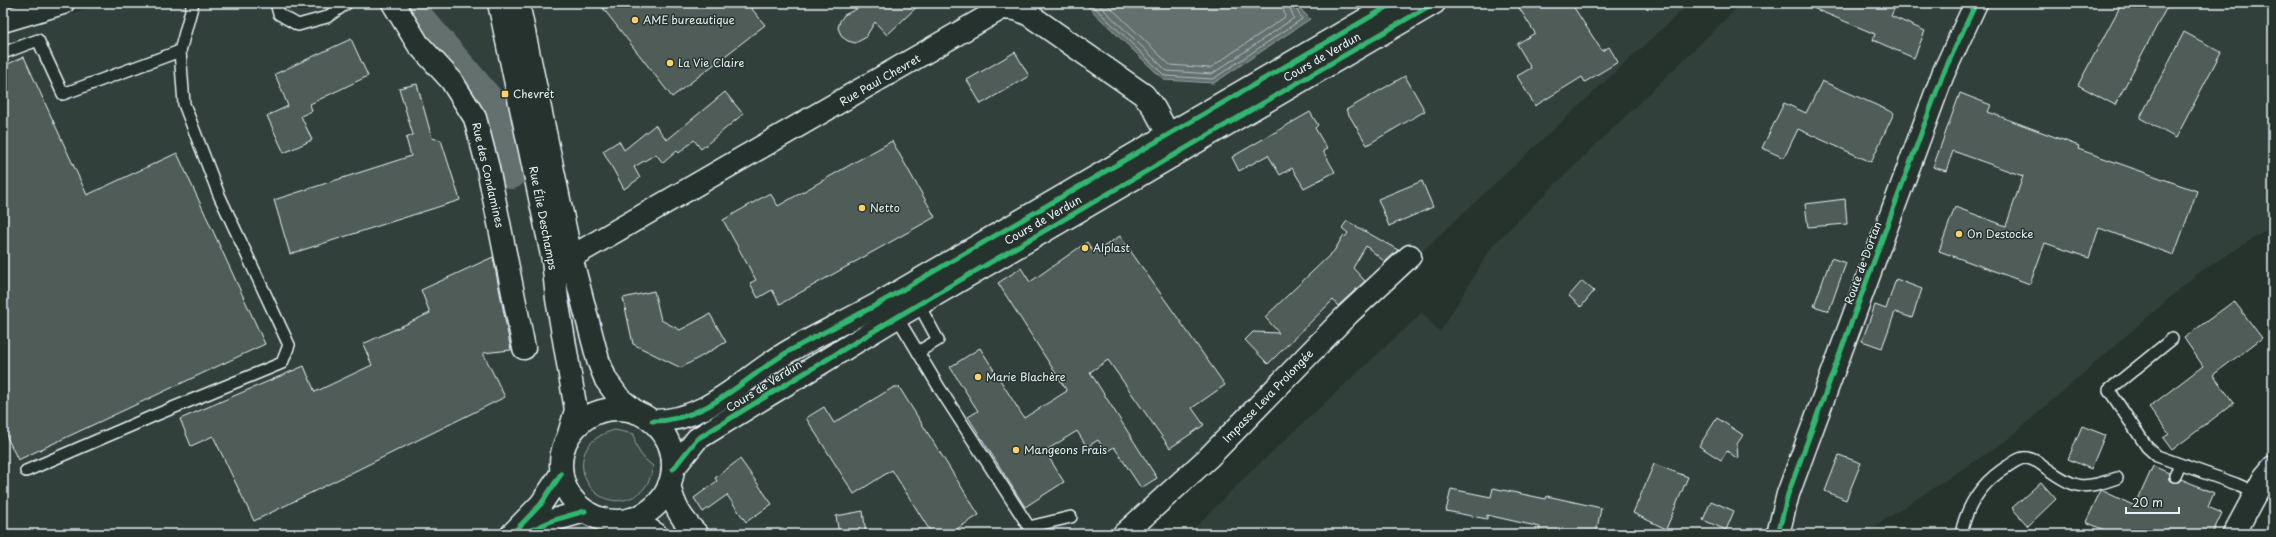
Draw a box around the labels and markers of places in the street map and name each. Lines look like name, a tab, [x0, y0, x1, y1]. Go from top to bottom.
place label: AME bureautique	[643, 11, 735, 28]
marker: AME bureautique	[630, 15, 640, 25]
place label: La Vie Claire	[678, 54, 745, 71]
marker: La Vie Claire	[665, 58, 675, 68]
place label: Chevret	[513, 85, 555, 102]
marker: Chevret	[500, 89, 510, 99]
place label: Netto	[870, 199, 900, 216]
marker: Netto	[857, 203, 867, 213]
place label: On Destocke	[1967, 225, 2033, 242]
marker: On Destocke	[1954, 229, 1964, 239]
place label: Alplast	[1093, 239, 1130, 256]
marker: Alplast	[1080, 243, 1090, 253]
place label: Marie Blachère	[986, 368, 1066, 385]
marker: Marie Blachère	[973, 372, 983, 382]
place label: Mangeons Frais	[1024, 441, 1107, 458]
marker: Mangeons Frais	[1011, 445, 1021, 455]

